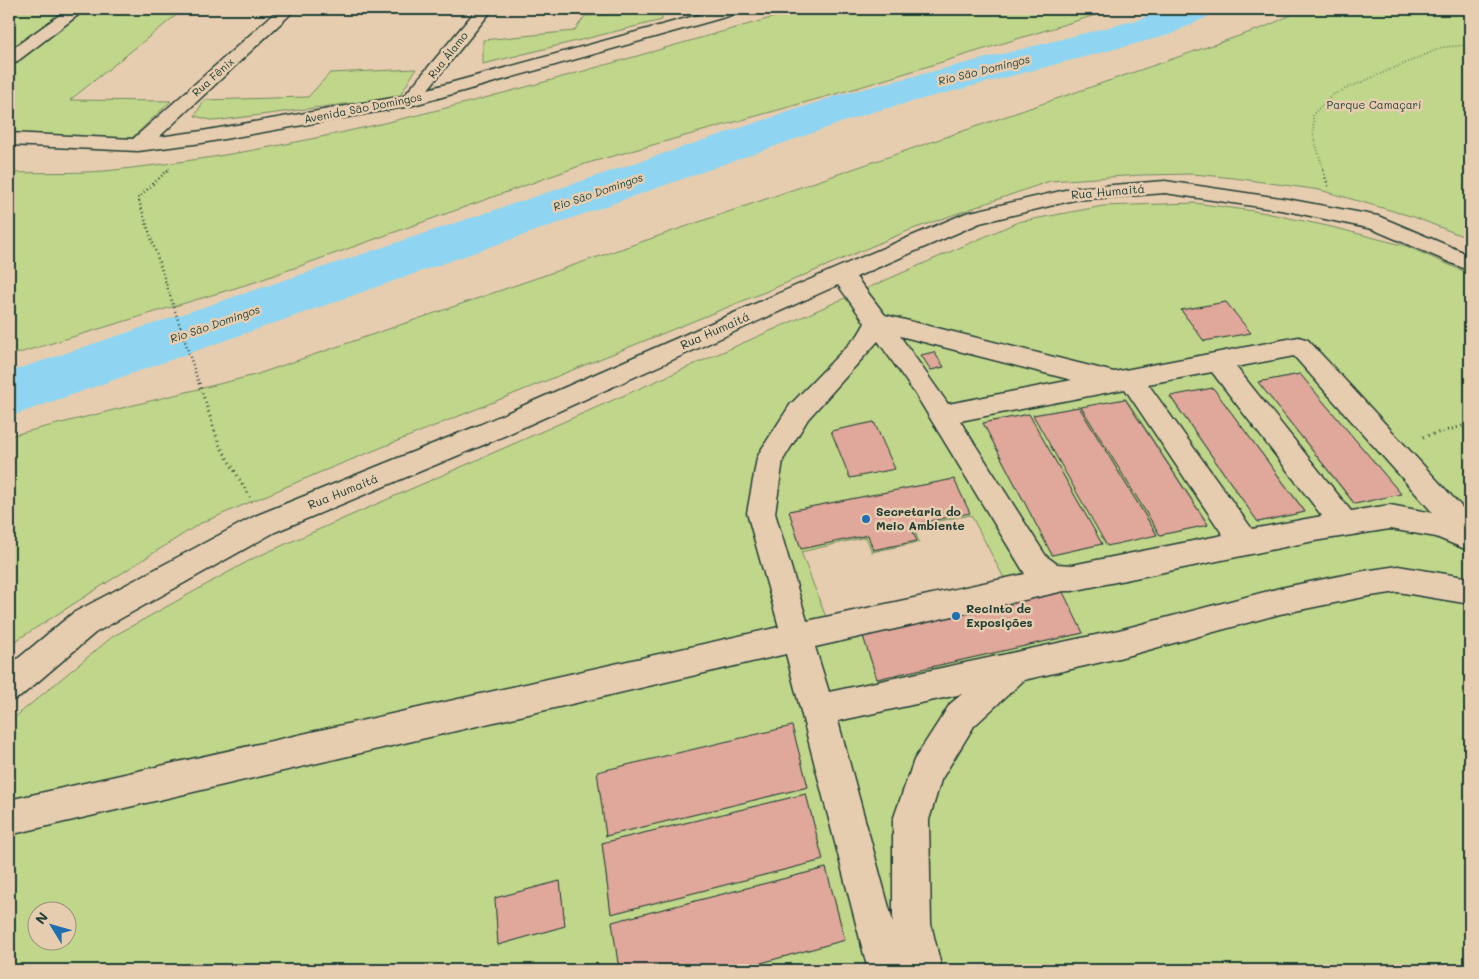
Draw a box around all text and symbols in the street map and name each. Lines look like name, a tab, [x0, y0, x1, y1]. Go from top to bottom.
street label: Rua Álamo	[424, 28, 471, 81]
water label: Rio São Domingos	[936, 51, 1031, 88]
street label: Rua Fênix	[189, 54, 237, 99]
street label: Avenida São Domingos	[303, 89, 423, 126]
park label: Parque Camaçarí	[1326, 97, 1422, 112]
water label: Rio São Domingos	[551, 169, 645, 214]
street label: Rua Humaitá	[1070, 180, 1146, 202]
water label: Rio São Domingos	[168, 301, 262, 346]
street label: Rua Humaitá	[677, 308, 752, 352]
street label: Rua Humaitá	[305, 470, 380, 512]
place label: Secretaria do Meio Ambiente	[876, 503, 965, 533]
marker: Secretaria do Meio Ambiente	[860, 513, 872, 525]
place label: Recinto de Exposições	[966, 600, 1033, 630]
marker: Recinto de Exposições	[950, 610, 962, 622]
north arrow	[28, 902, 78, 952]
text: N	[30, 908, 52, 928]

